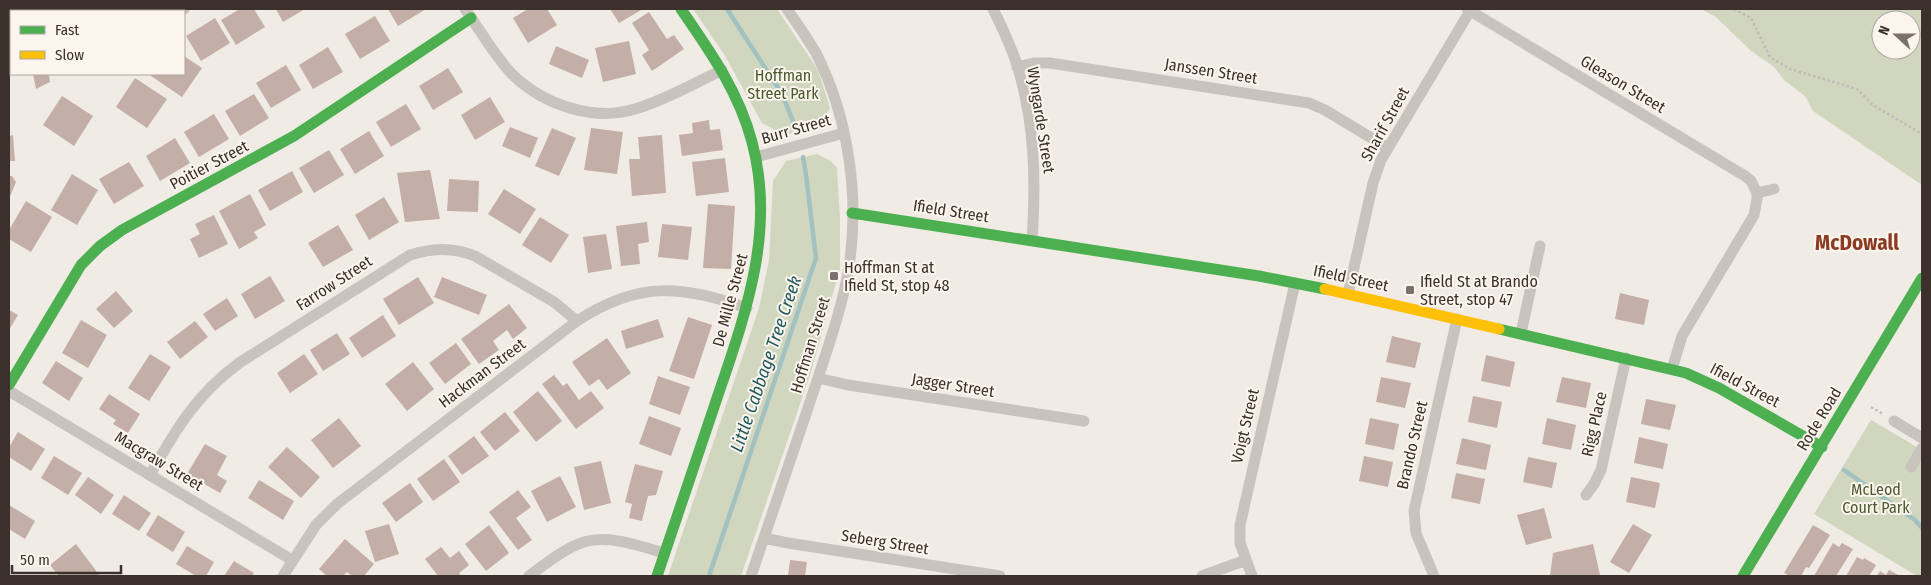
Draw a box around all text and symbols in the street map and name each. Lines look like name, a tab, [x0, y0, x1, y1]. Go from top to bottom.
legend	[10, 10, 185, 75]
north arrow	[1871, 10, 1921, 60]
text: Fast	[55, 21, 79, 39]
text: N	[1875, 24, 1894, 37]
text: Slow	[55, 46, 84, 64]
street label: Gleason Street	[1577, 51, 1670, 117]
street label: Janssen Street	[1163, 54, 1259, 88]
park label: Hoffman Street Park	[747, 66, 819, 103]
street label: Wyngarde Street	[1023, 66, 1059, 175]
street label: Sharif Street	[1357, 83, 1414, 164]
street label: Burr Street	[759, 110, 834, 148]
street label: Poitier Street	[166, 136, 252, 194]
street label: Ifield Street	[912, 196, 991, 226]
district label: McDowall	[1815, 230, 1899, 256]
street label: Farrow Street	[293, 251, 376, 315]
street label: De Mille Street	[708, 251, 752, 349]
place label: Hoffman St at Ifield St, stop 48	[844, 258, 950, 295]
street label: Ifield Street	[1312, 261, 1391, 295]
marker: Hoffman St at Ifield St, stop 48	[828, 270, 840, 282]
place label: Ifield St at Brando Street, stop 47	[1420, 272, 1538, 309]
water label: Little Cabbage Tree Creek	[726, 273, 807, 455]
marker: Ifield St at Brando Street, stop 47	[1404, 284, 1416, 296]
street label: Hoffman Street	[786, 294, 834, 395]
street label: Hackman Street	[435, 334, 530, 412]
street label: Ifield Street	[1707, 359, 1784, 412]
street label: Jagger Street	[910, 369, 996, 401]
street label: Rode Road	[1793, 384, 1845, 454]
street label: Voigt Street	[1227, 386, 1263, 465]
street label: Rigg Place	[1577, 390, 1611, 458]
street label: Brando Street	[1393, 398, 1432, 491]
street label: Macgraw Street	[111, 427, 207, 495]
park label: McLeod Court Park	[1842, 480, 1910, 517]
street label: Seberg Street	[840, 526, 931, 558]
scale bar	[12, 542, 121, 574]
text: 50 m	[20, 551, 50, 569]

